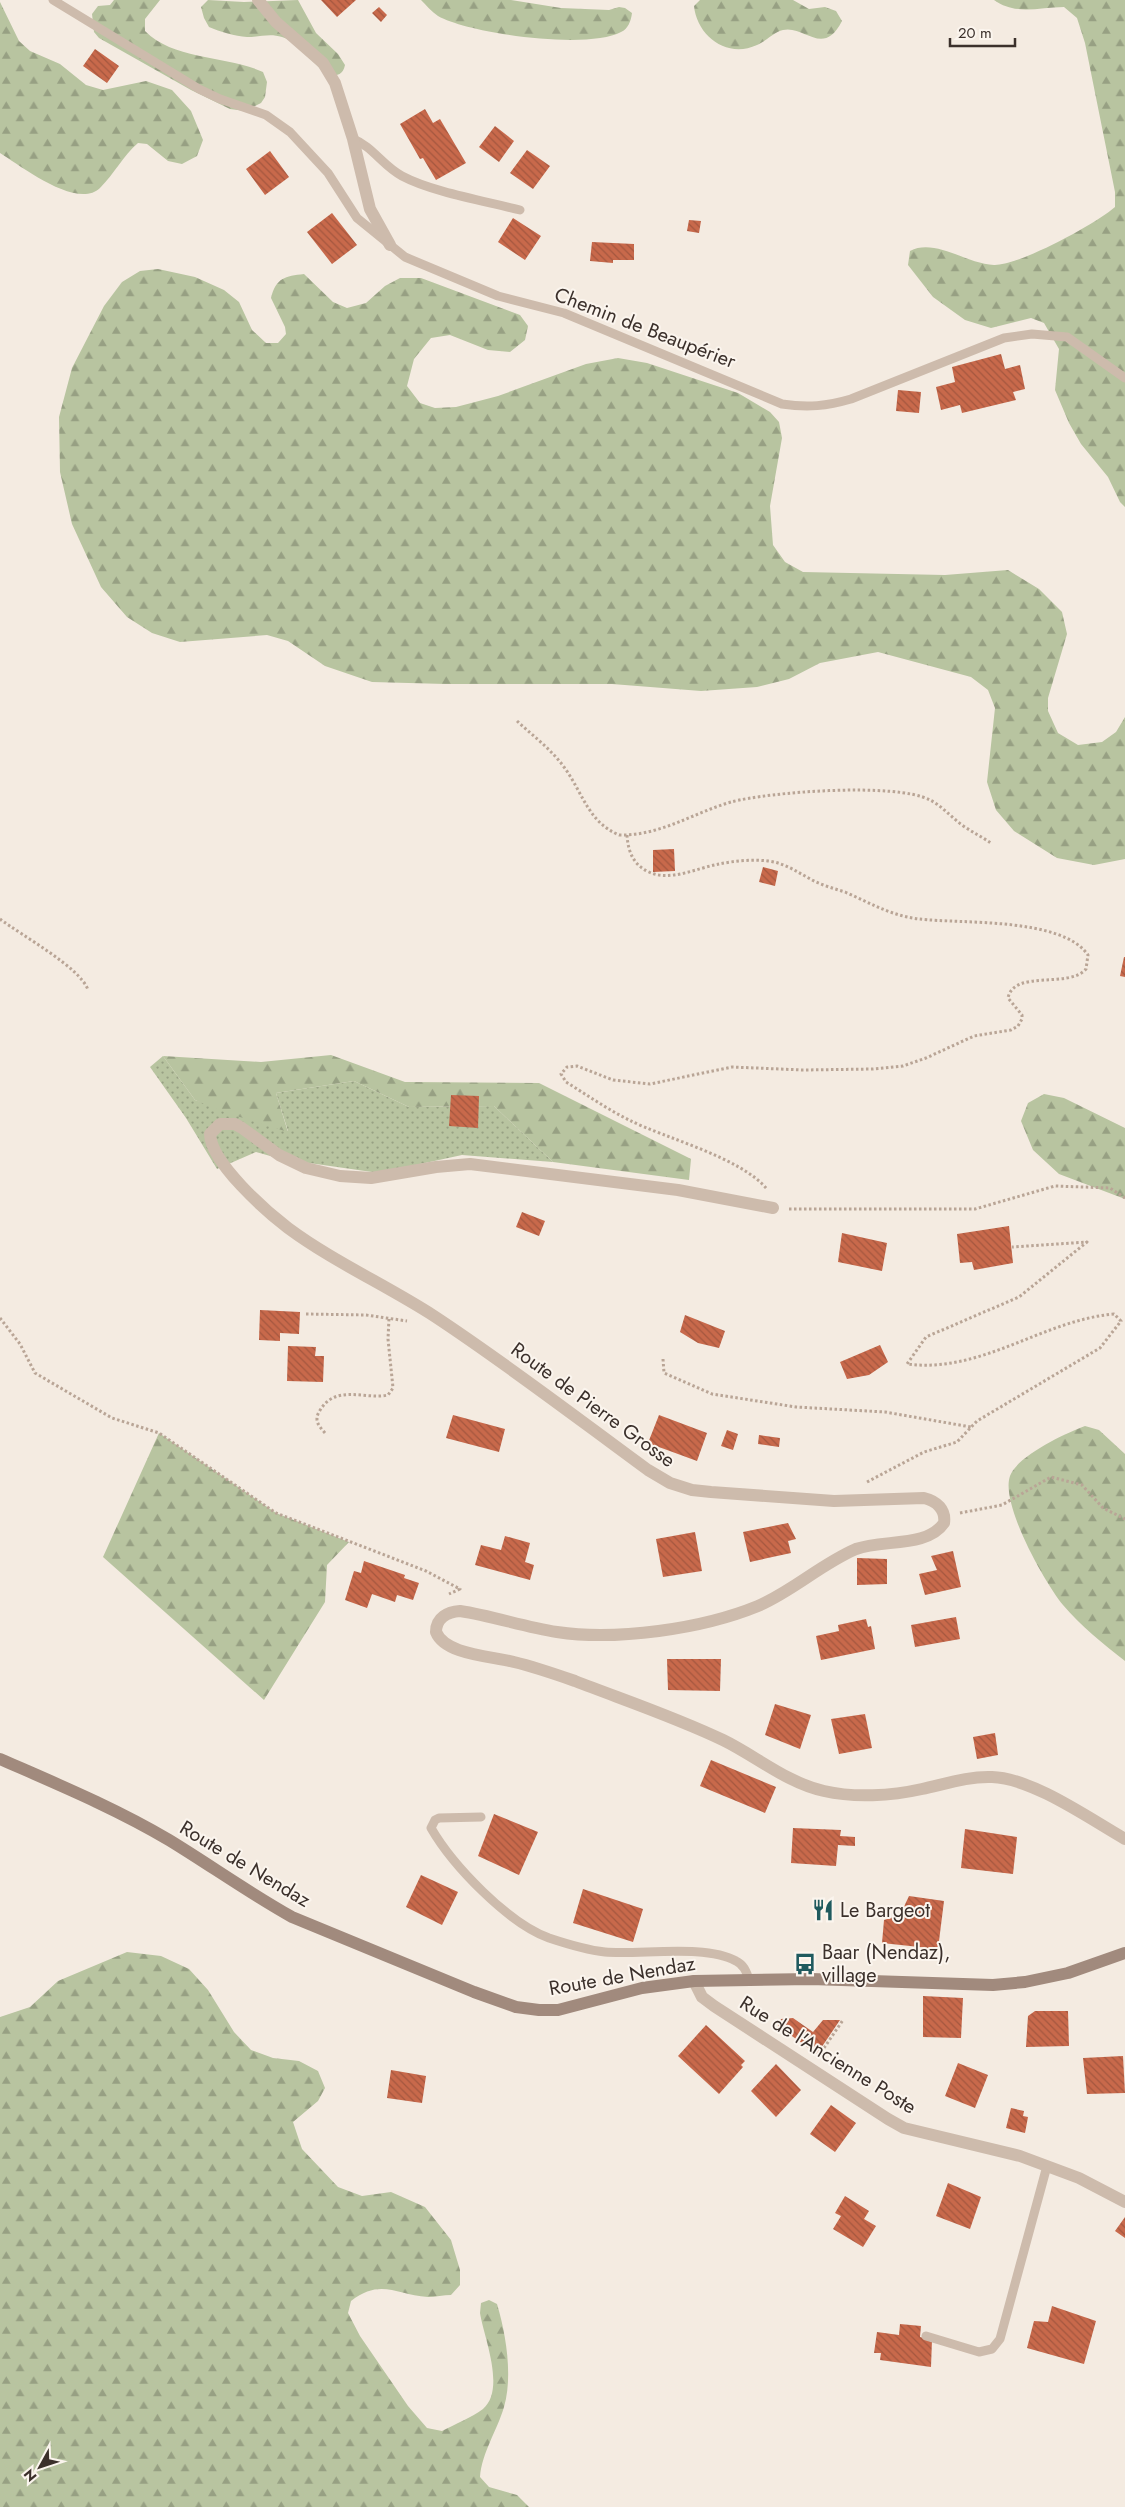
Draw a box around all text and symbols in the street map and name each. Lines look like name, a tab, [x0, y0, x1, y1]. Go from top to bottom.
scale bar	[950, 15, 1015, 47]
text: 20 m	[958, 22, 992, 44]
street label: Chemin de Beaupérier	[550, 280, 740, 376]
street label: Route de Pierre Grosse	[505, 1335, 681, 1475]
street label: Route de Nendaz	[174, 1813, 316, 1915]
place label: Le Bargeot	[840, 1896, 930, 1925]
restaurant icon: Le Bargeot	[810, 1897, 836, 1923]
place label: Baar (Nendaz), village	[822, 1938, 950, 1990]
street label: Route de Nendaz	[547, 1949, 697, 2003]
bus stop icon: Baar (Nendaz), village	[792, 1951, 818, 1977]
street label: Rue de l'Ancienne Poste	[734, 1989, 922, 2121]
north arrow	[15, 2442, 65, 2492]
text: N	[19, 2465, 41, 2486]

